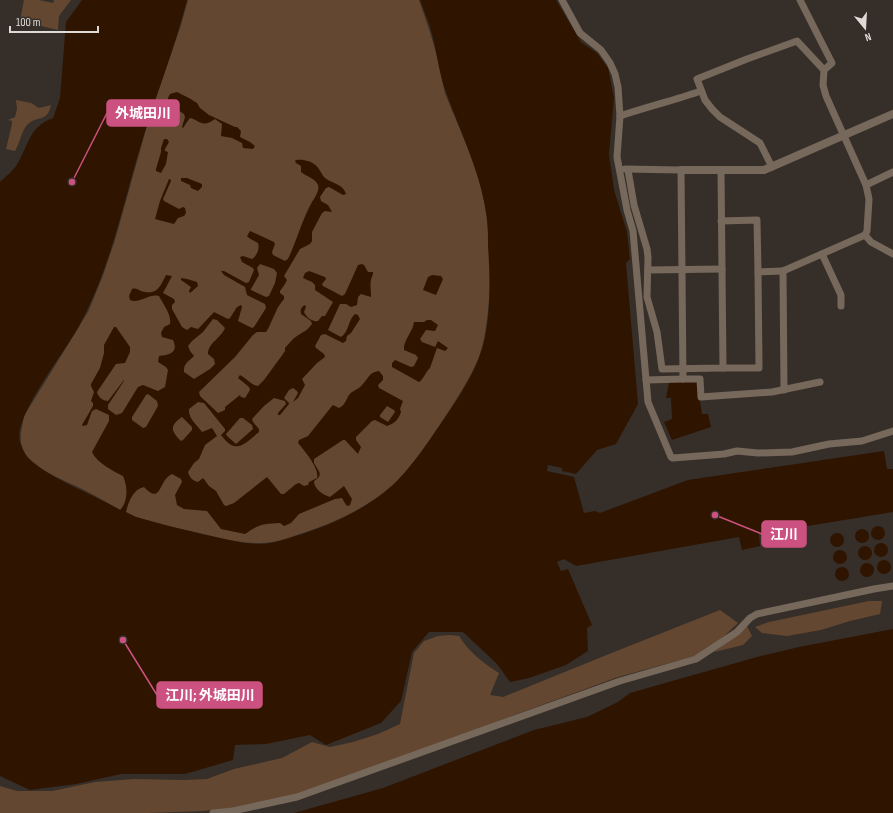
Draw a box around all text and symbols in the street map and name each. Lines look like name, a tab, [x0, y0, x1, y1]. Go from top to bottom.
scale bar	[10, 8, 98, 34]
north arrow	[845, 8, 885, 48]
text: 100 m	[16, 15, 41, 30]
text: N	[863, 30, 873, 44]
callout: 外城田川	[107, 100, 179, 126]
text: 外城田川	[115, 105, 171, 122]
callout: 江川	[762, 521, 806, 547]
text: 江川	[770, 526, 798, 543]
callout: 江川; 外城田川	[157, 682, 262, 708]
text: 江川; 外城田川	[165, 687, 255, 704]

